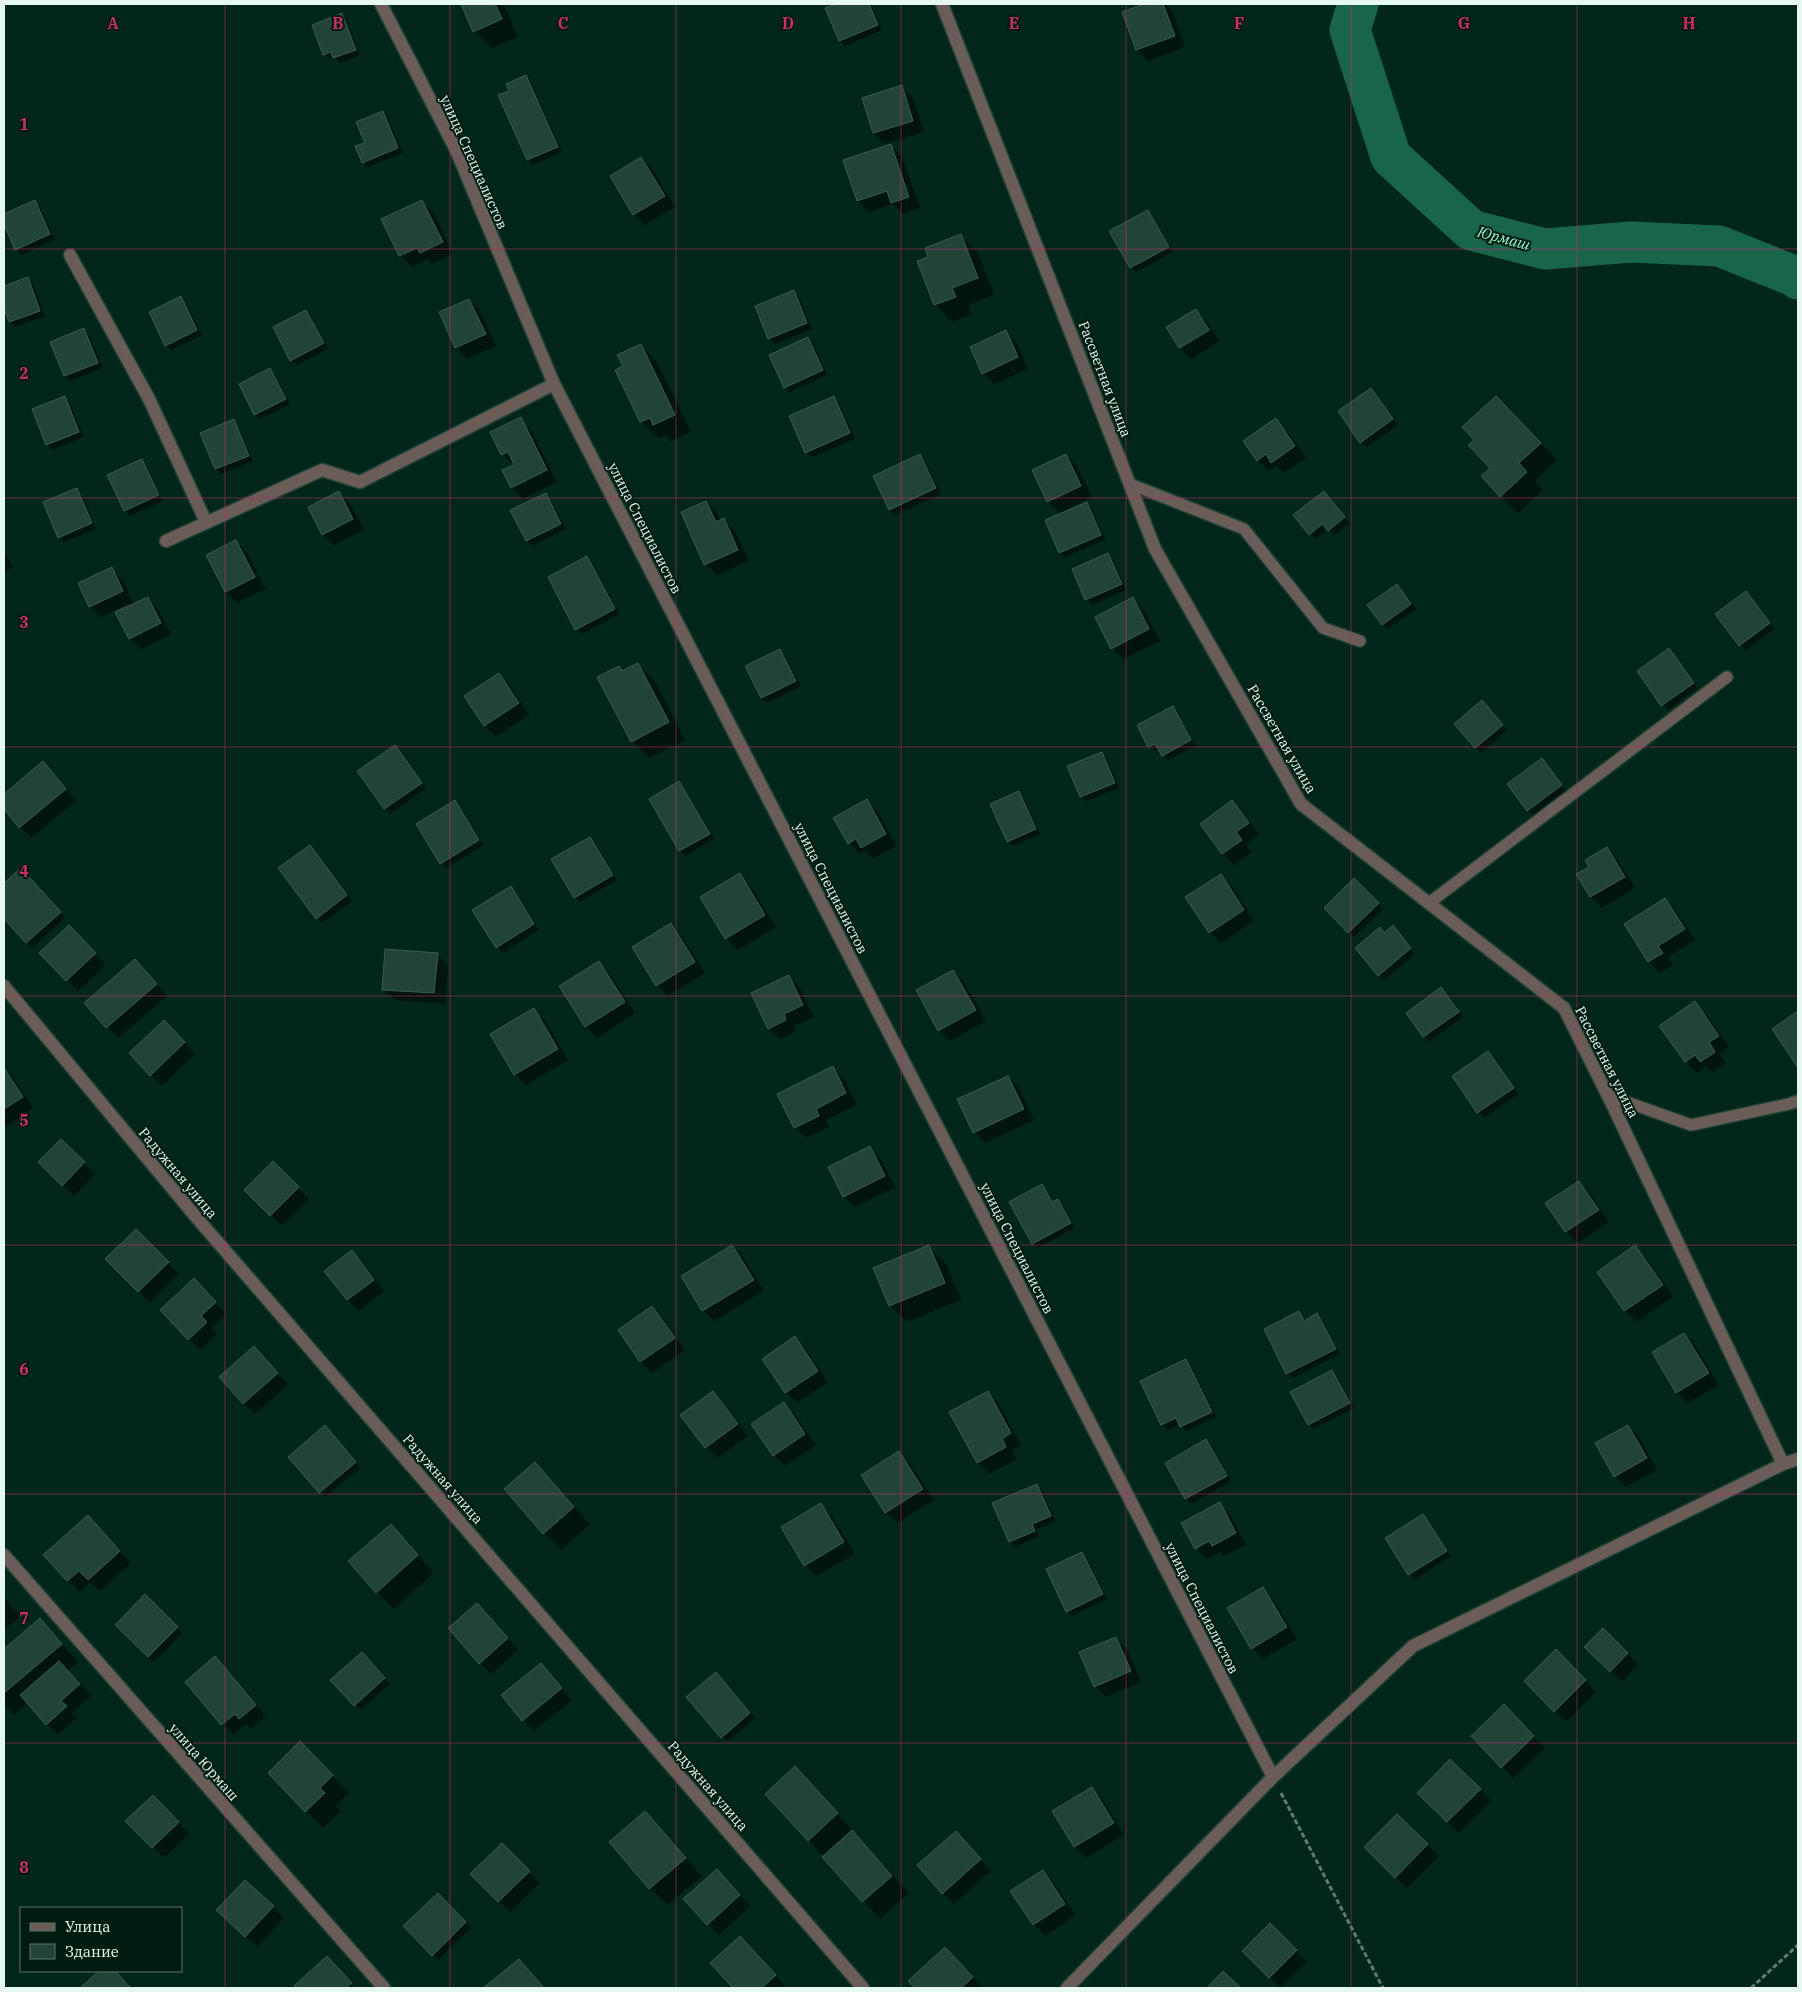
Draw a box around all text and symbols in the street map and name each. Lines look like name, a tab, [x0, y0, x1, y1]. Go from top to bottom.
text: A	[107, 13, 119, 33]
text: B	[332, 13, 344, 33]
text: C	[558, 13, 568, 33]
text: D	[782, 13, 794, 33]
text: E	[1009, 13, 1019, 33]
text: F	[1234, 13, 1244, 33]
text: G	[1458, 13, 1470, 33]
text: H	[1683, 13, 1696, 33]
street label: улица Специалистов	[436, 92, 512, 232]
text: 1	[19, 114, 29, 134]
water label: Юрмаш	[1475, 222, 1533, 254]
street label: Рассветная улица	[1075, 318, 1136, 440]
text: 2	[19, 363, 29, 383]
street label: улица Специалистов	[604, 459, 686, 597]
text: 3	[19, 612, 29, 632]
street label: Рассветная улица	[1243, 681, 1321, 797]
street label: улица Специалистов	[790, 819, 872, 957]
text: 4	[19, 861, 29, 881]
street label: Рассветная улица	[1571, 1003, 1643, 1121]
text: 5	[19, 1110, 29, 1130]
street label: Радужная улица	[135, 1124, 222, 1222]
street label: улица Специалистов	[976, 1179, 1058, 1317]
text: 6	[19, 1359, 29, 1379]
street label: Радужная улица	[399, 1430, 487, 1528]
street label: улица Специалистов	[1161, 1539, 1243, 1677]
text: 7	[19, 1608, 29, 1628]
street label: улица Юрмаш	[165, 1719, 243, 1805]
street label: Радужная улица	[664, 1737, 752, 1835]
text: 8	[19, 1857, 29, 1877]
legend	[20, 1907, 182, 1972]
text: Улица	[65, 1917, 110, 1936]
text: Здание	[65, 1942, 119, 1961]

